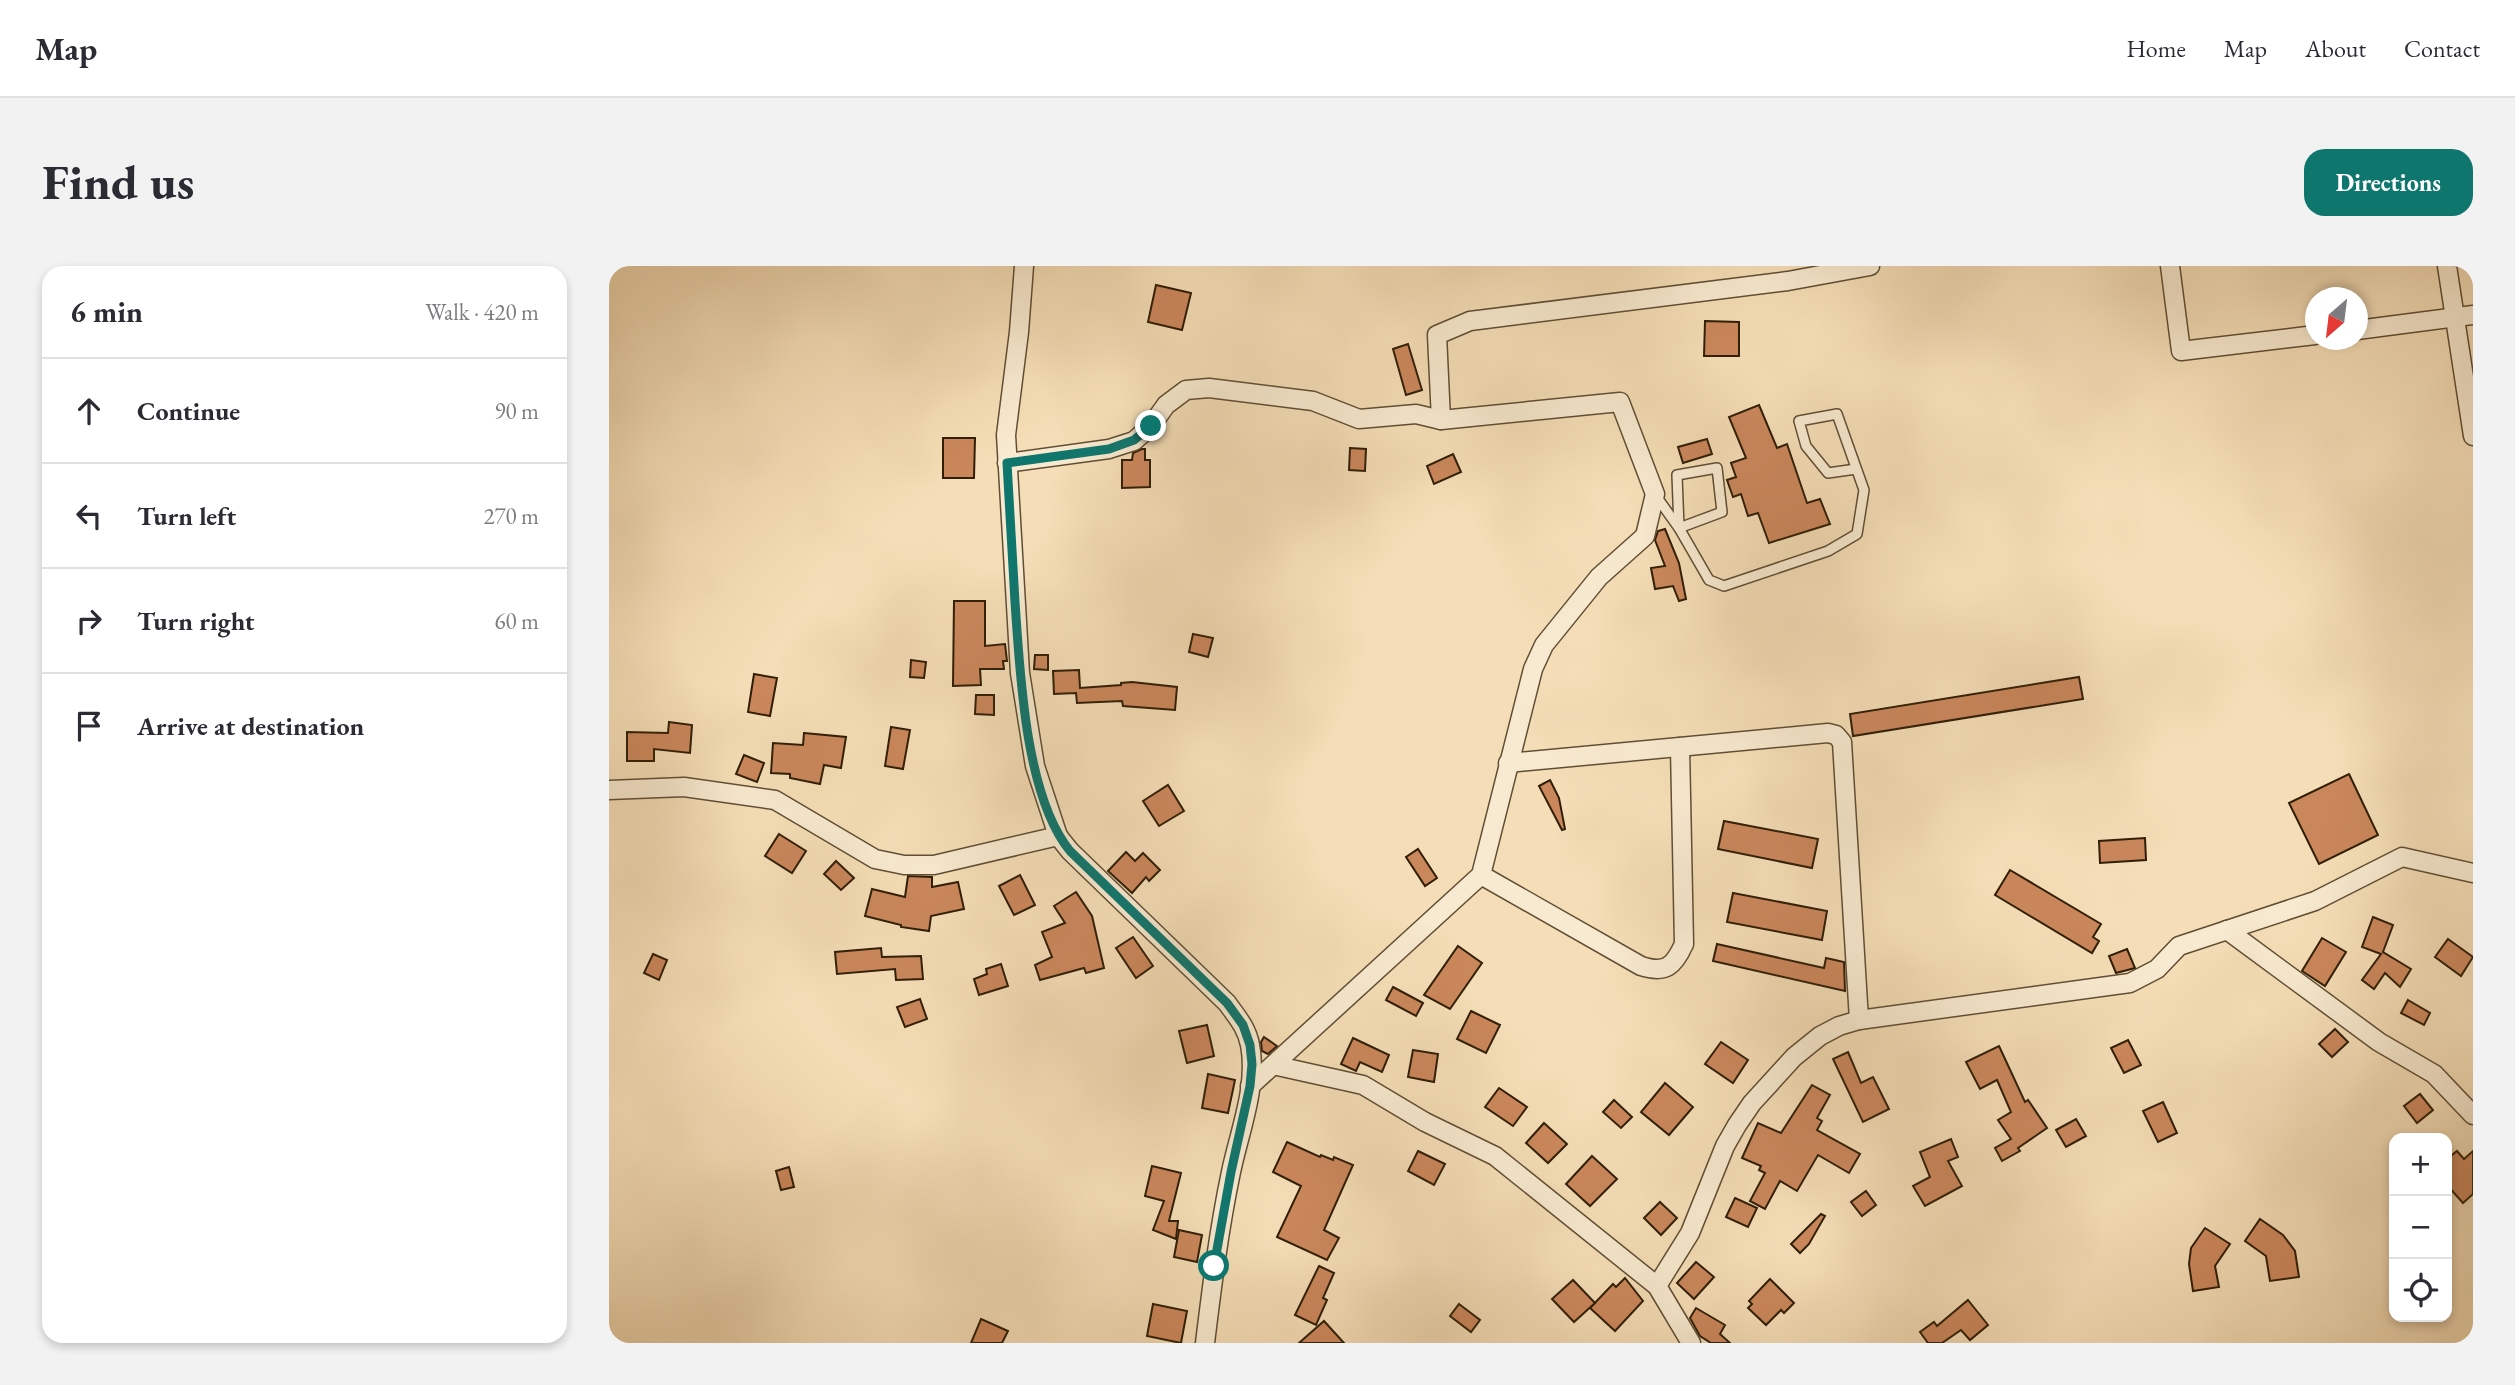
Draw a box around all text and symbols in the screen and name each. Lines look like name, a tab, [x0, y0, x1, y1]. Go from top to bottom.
text: Map	[35, 27, 97, 70]
text: Home	[2126, 33, 2186, 64]
text: Map	[2224, 33, 2267, 64]
text: About	[2305, 33, 2366, 64]
text: Contact	[2404, 33, 2480, 64]
button: Directions	[2304, 149, 2473, 216]
text: Find us	[42, 150, 194, 214]
north arrow	[2305, 287, 2368, 350]
text: 6 min	[70, 292, 143, 331]
text: Walk · 420 m	[425, 297, 539, 327]
icon: ahead	[70, 392, 108, 430]
text: Continue	[137, 394, 240, 428]
text: 90 m	[494, 396, 539, 426]
route end	[1135, 410, 1166, 441]
icon: left	[70, 497, 108, 535]
text: Turn left	[137, 499, 236, 533]
text: 270 m	[483, 501, 539, 531]
icon: right	[70, 602, 108, 640]
text: Turn right	[137, 604, 255, 638]
text: 60 m	[494, 606, 539, 636]
icon: arrive	[70, 707, 108, 745]
text: Arrive at destination	[137, 709, 364, 743]
map controls	[2389, 1133, 2452, 1322]
button: +	[2389, 1133, 2452, 1196]
button: −	[2389, 1196, 2452, 1259]
route start	[1198, 1250, 1229, 1281]
button: locate	[2389, 1259, 2452, 1322]

